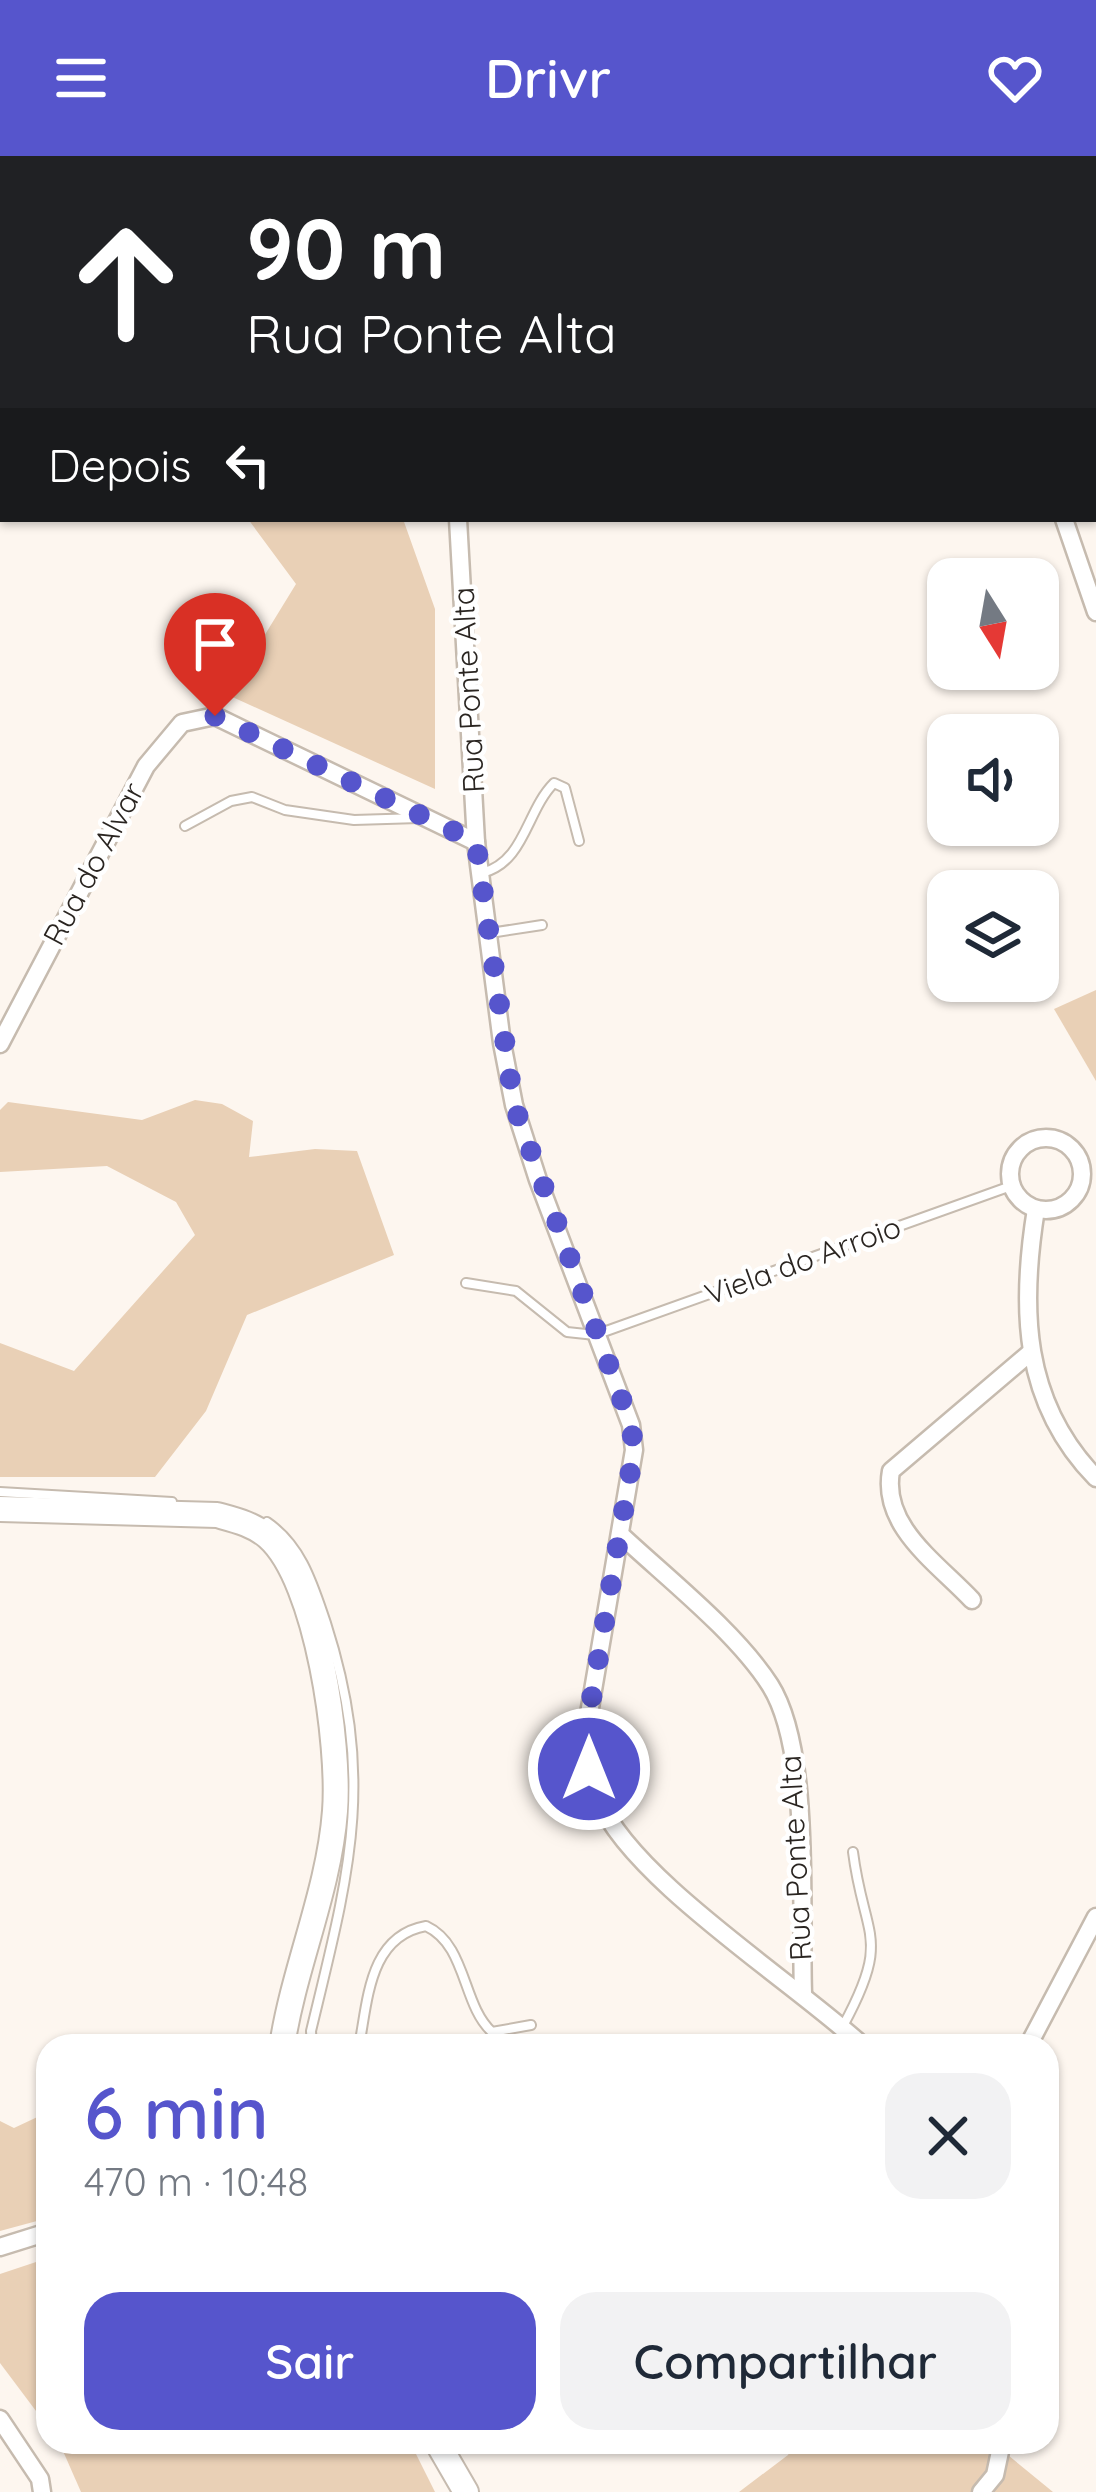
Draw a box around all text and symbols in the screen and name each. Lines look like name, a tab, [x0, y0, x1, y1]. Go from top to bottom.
text: Drivr	[485, 44, 611, 112]
icon: menu	[48, 45, 114, 111]
icon: heart	[982, 45, 1048, 111]
text: 90 m	[246, 195, 446, 300]
icon: ahead	[48, 204, 204, 360]
text: Rua Ponte Alta	[246, 299, 617, 367]
icon: left	[215, 432, 281, 498]
text: Depois	[48, 437, 191, 493]
north arrow	[927, 558, 1059, 690]
map controls	[927, 558, 1059, 1002]
street label: Rua Ponte Alta	[444, 586, 492, 794]
pin	[164, 593, 266, 716]
icon: arrive	[182, 611, 248, 677]
button: sound	[927, 714, 1059, 846]
street label: Rua do Alvar	[34, 775, 152, 951]
button: layers	[927, 870, 1059, 1002]
street label: Viela do Arroio	[700, 1207, 906, 1313]
position arrow	[526, 1706, 652, 1832]
street label: Rua Ponte Alta	[771, 1754, 819, 1962]
text: 6 min	[84, 2067, 269, 2157]
button: close	[885, 2073, 1011, 2199]
text: 470 m · 10:48	[84, 2157, 308, 2206]
button: Sair	[84, 2292, 536, 2430]
button: Compartilhar	[560, 2292, 1011, 2430]

